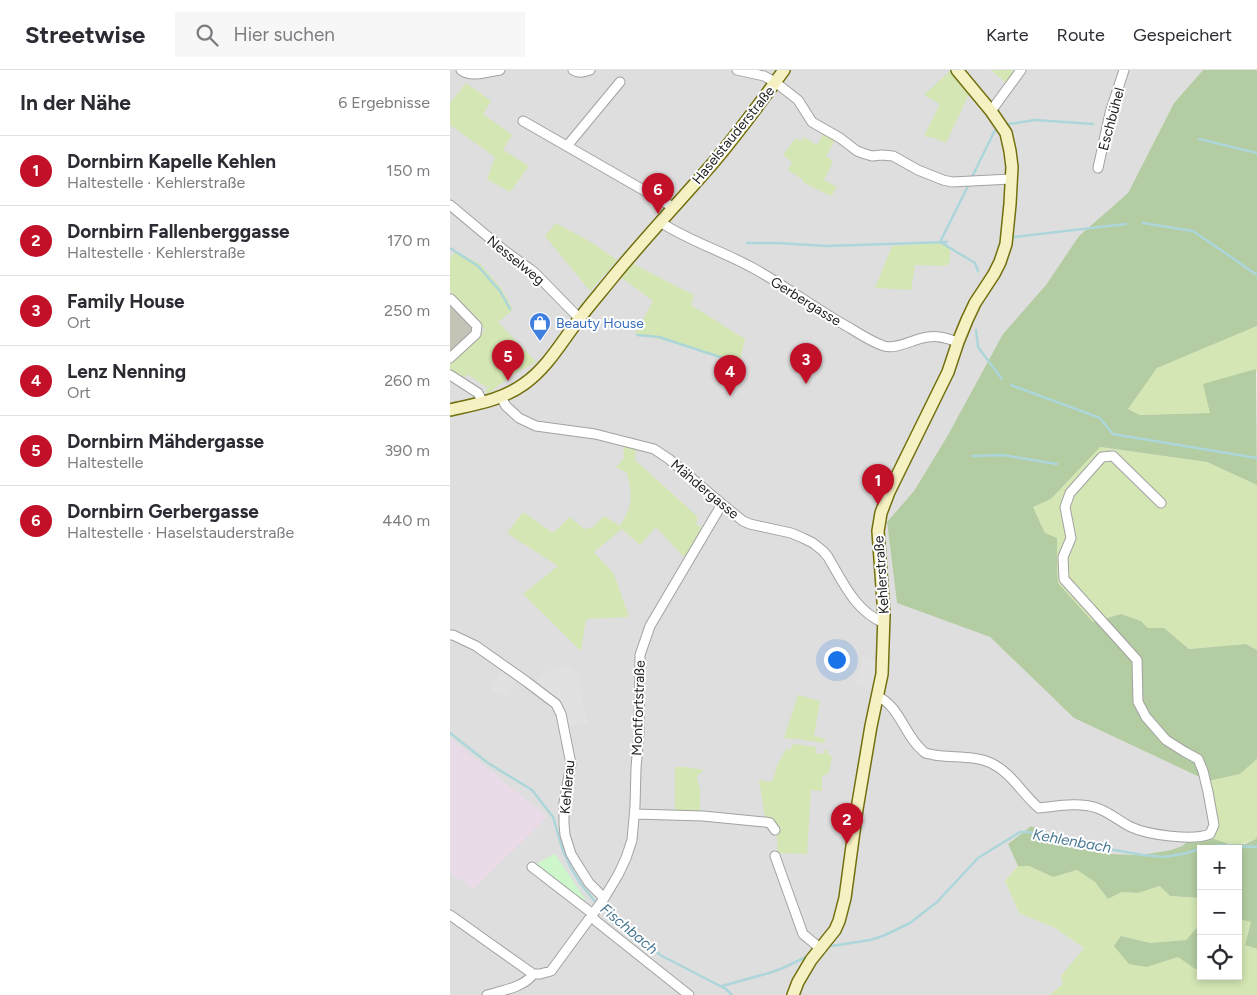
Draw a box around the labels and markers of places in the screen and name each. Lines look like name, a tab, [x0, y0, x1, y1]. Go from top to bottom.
pin: 6	[642, 173, 674, 214]
shop icon: Beauty House	[528, 311, 552, 342]
place label: Beauty House	[556, 315, 644, 332]
pin: 5	[492, 340, 524, 381]
pin: 3	[790, 343, 822, 384]
pin: 4	[714, 355, 746, 396]
pin: 1	[862, 464, 894, 505]
pin: 2	[831, 803, 863, 844]

